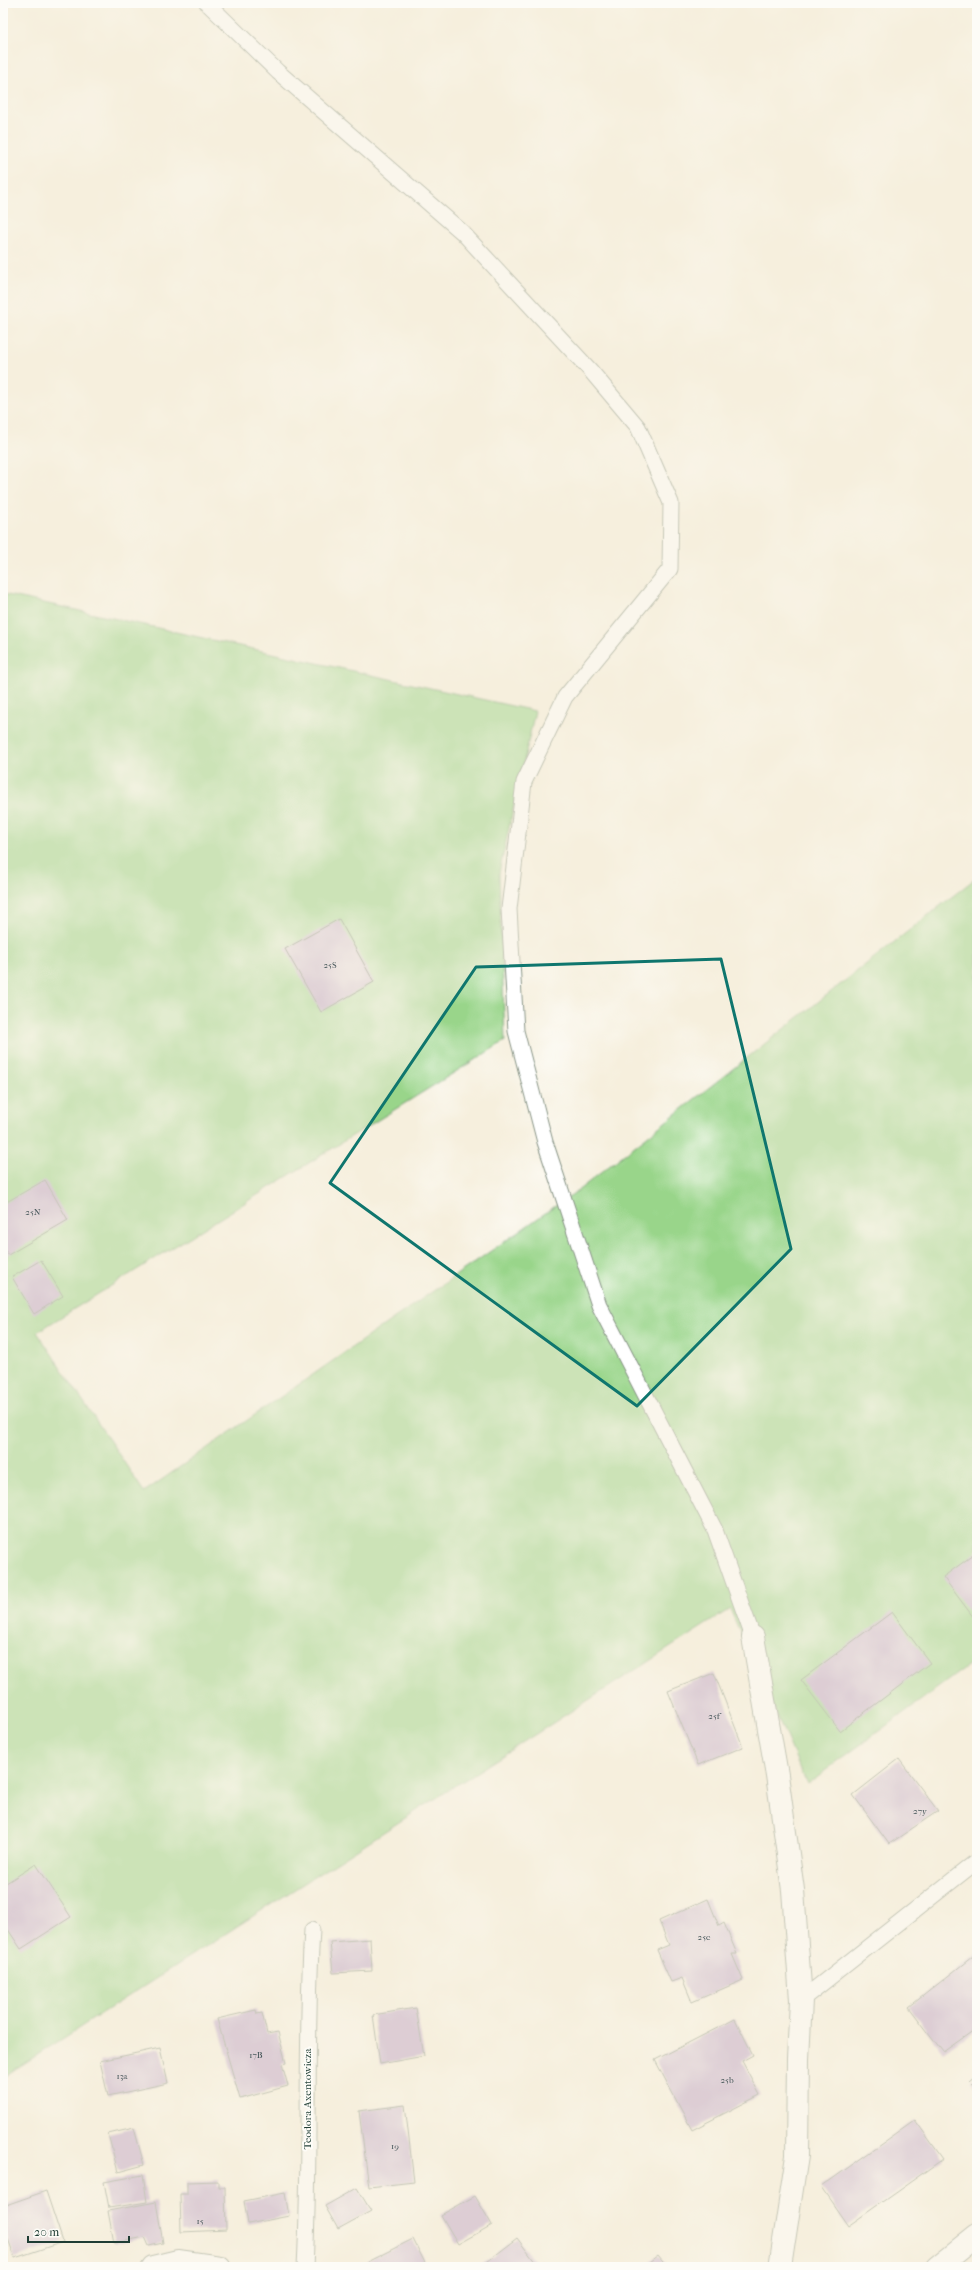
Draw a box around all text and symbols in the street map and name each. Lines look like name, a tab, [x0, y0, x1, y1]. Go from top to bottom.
house number: 25S	[323, 960, 337, 970]
house number: 25N	[25, 1207, 41, 1217]
house number: 25f	[708, 1711, 722, 1721]
house number: 27y	[913, 1806, 928, 1816]
house number: 25e	[698, 1932, 711, 1942]
street label: Teodora Axentowicza	[301, 2048, 314, 2149]
house number: 17B	[249, 2050, 263, 2060]
house number: 13a	[116, 2071, 128, 2081]
house number: 25b	[720, 2075, 734, 2085]
house number: 19	[391, 2141, 399, 2151]
house number: 15	[196, 2216, 204, 2226]
scale bar	[28, 2218, 129, 2244]
text: 20 m	[34, 2225, 59, 2239]

